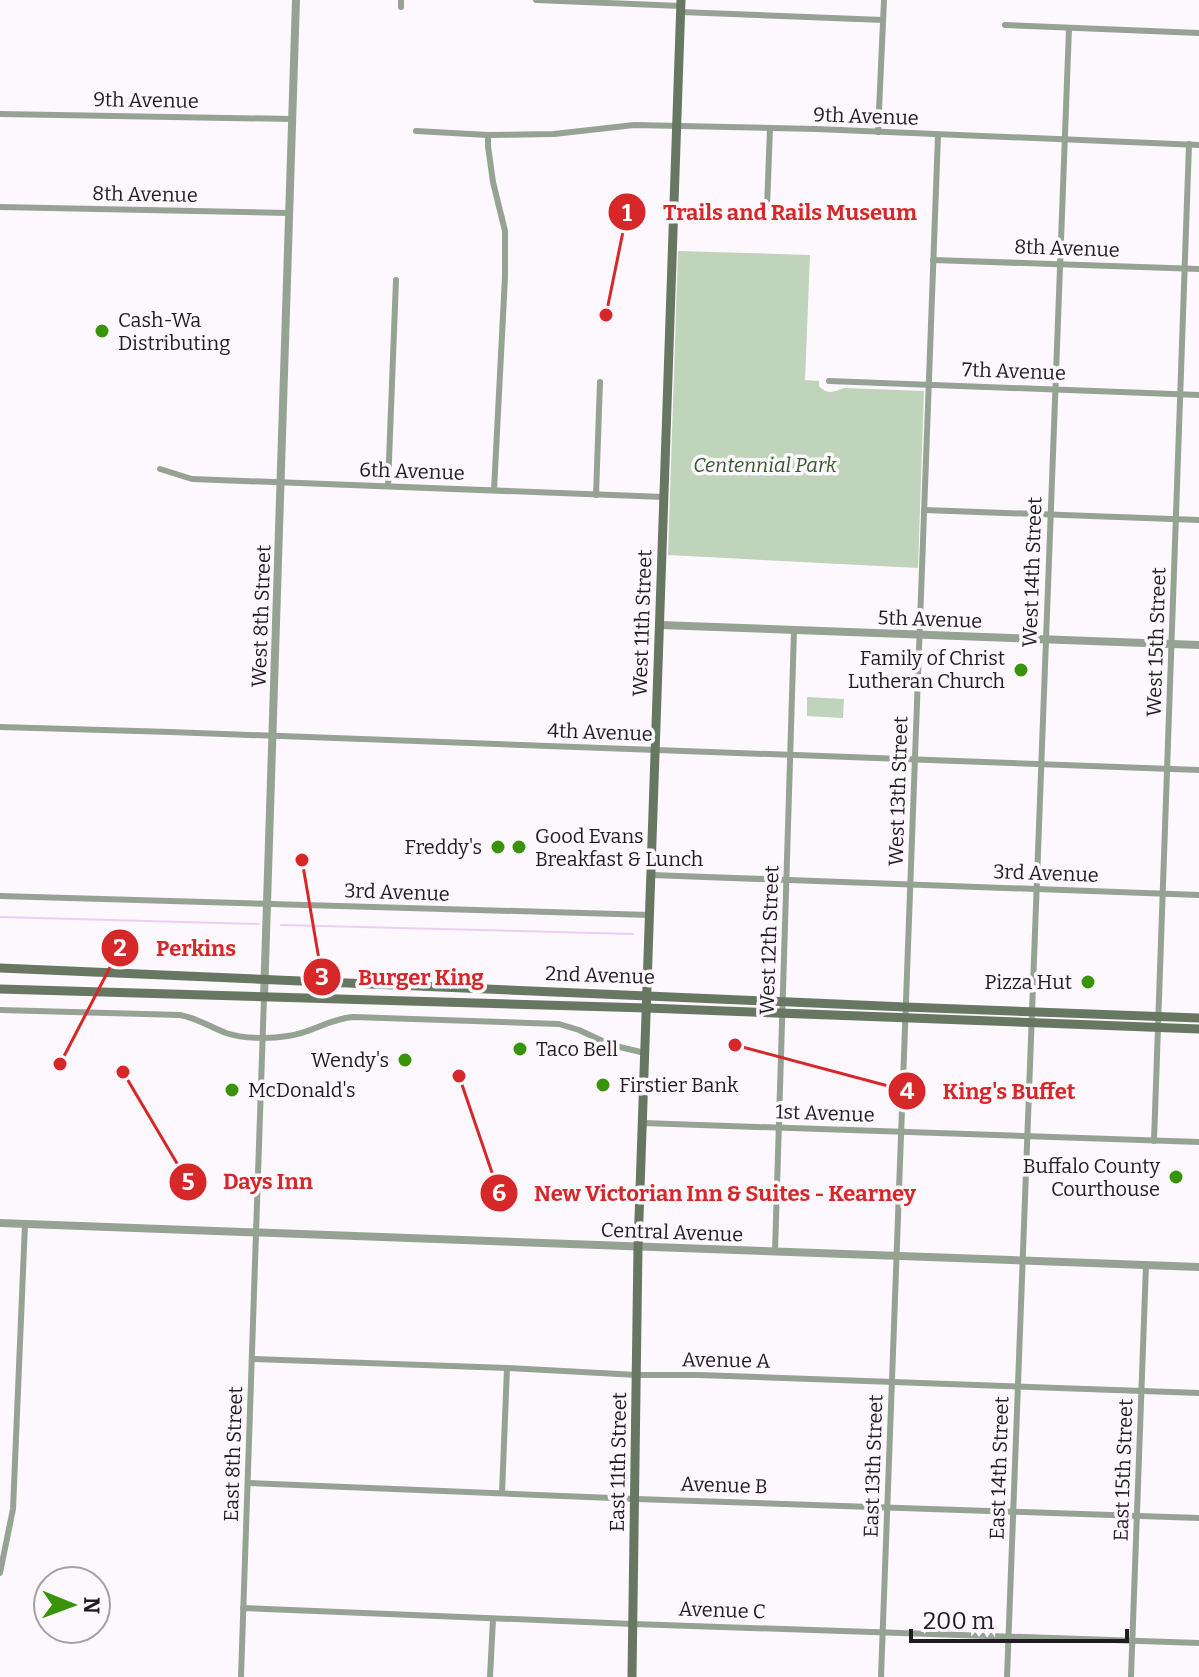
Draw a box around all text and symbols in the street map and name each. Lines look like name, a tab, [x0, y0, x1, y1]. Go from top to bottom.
street label: 9th Avenue	[93, 87, 199, 113]
street label: 9th Avenue	[813, 102, 919, 130]
street label: 8th Avenue	[92, 181, 198, 207]
callout: Trails and Rails Museum	[607, 189, 933, 235]
text: 1	[622, 199, 633, 227]
text: Trails and Rails Museum	[663, 199, 917, 226]
street label: 8th Avenue	[1014, 234, 1120, 262]
place label: Cash-Wa Distributing	[118, 308, 230, 355]
marker: Cash-Wa Distributing	[93, 322, 111, 340]
street label: 7th Avenue	[962, 357, 1066, 385]
park label: Centennial Park	[693, 453, 837, 477]
street label: 6th Avenue	[359, 457, 465, 485]
street label: West 14th Street	[1017, 496, 1047, 648]
street label: West 8th Street	[247, 544, 275, 688]
street label: West 11th Street	[627, 549, 657, 697]
street label: West 15th Street	[1141, 567, 1171, 717]
street label: 5th Avenue	[877, 605, 983, 633]
place label: Family of Christ Lutheran Church	[848, 646, 1006, 693]
marker: Family of Christ Lutheran Church	[1012, 661, 1030, 679]
street label: West 13th Street	[883, 716, 913, 866]
street label: 4th Avenue	[547, 718, 653, 746]
place label: Good Evans Breakfast & Lunch	[535, 824, 704, 871]
place label: Freddy's	[405, 835, 482, 859]
marker: Freddy's	[489, 838, 507, 856]
marker: Good Evans Breakfast & Lunch	[510, 838, 528, 856]
street label: 3rd Avenue	[993, 859, 1099, 887]
street label: West 12th Street	[754, 865, 784, 1015]
street label: 3rd Avenue	[344, 878, 450, 906]
callout: Perkins	[100, 925, 252, 971]
text: 2	[113, 934, 127, 962]
text: Perkins	[156, 935, 236, 962]
callout: Burger King	[302, 954, 500, 1000]
street label: 2nd Avenue	[545, 961, 655, 989]
text: 3	[315, 963, 329, 991]
text: Burger King	[358, 964, 484, 991]
place label: Pizza Hut	[985, 970, 1072, 994]
marker: Pizza Hut	[1079, 973, 1097, 991]
place label: Taco Bell	[536, 1037, 618, 1061]
marker: Taco Bell	[511, 1040, 529, 1058]
place label: Wendy's	[311, 1048, 389, 1072]
marker: Wendy's	[396, 1051, 414, 1069]
callout: King's Buffet	[887, 1068, 1092, 1114]
place label: Firstier Bank	[619, 1073, 739, 1097]
marker: Firstier Bank	[594, 1076, 612, 1094]
text: 4	[900, 1077, 915, 1105]
place label: McDonald's	[248, 1078, 355, 1102]
text: King's Buffet	[943, 1078, 1076, 1105]
marker: McDonald's	[223, 1081, 241, 1099]
street label: 1st Avenue	[775, 1099, 875, 1127]
place label: Buffalo County Courthouse	[1023, 1154, 1160, 1201]
callout: Days Inn	[168, 1159, 329, 1205]
text: 5	[181, 1168, 195, 1196]
text: Days Inn	[223, 1168, 313, 1195]
marker: Buffalo County Courthouse	[1167, 1168, 1185, 1186]
callout: New Victorian Inn & Suites - Kearney	[479, 1170, 932, 1216]
text: 6	[492, 1179, 506, 1207]
text: New Victorian Inn & Suites - Kearney	[534, 1180, 917, 1207]
street label: Central Avenue	[600, 1218, 744, 1246]
street label: Avenue A	[682, 1347, 771, 1373]
street label: East 8th Street	[219, 1386, 247, 1522]
street label: East 11th Street	[605, 1392, 631, 1532]
street label: East 13th Street	[859, 1394, 887, 1538]
street label: East 14th Street	[985, 1396, 1013, 1540]
street label: East 15th Street	[1109, 1398, 1137, 1542]
street label: Avenue B	[680, 1471, 768, 1499]
north arrow	[32, 1565, 112, 1645]
scale bar	[911, 1593, 1127, 1643]
street label: Avenue C	[678, 1596, 766, 1624]
text: N	[78, 1597, 105, 1614]
text: 200 m	[923, 1607, 995, 1635]

